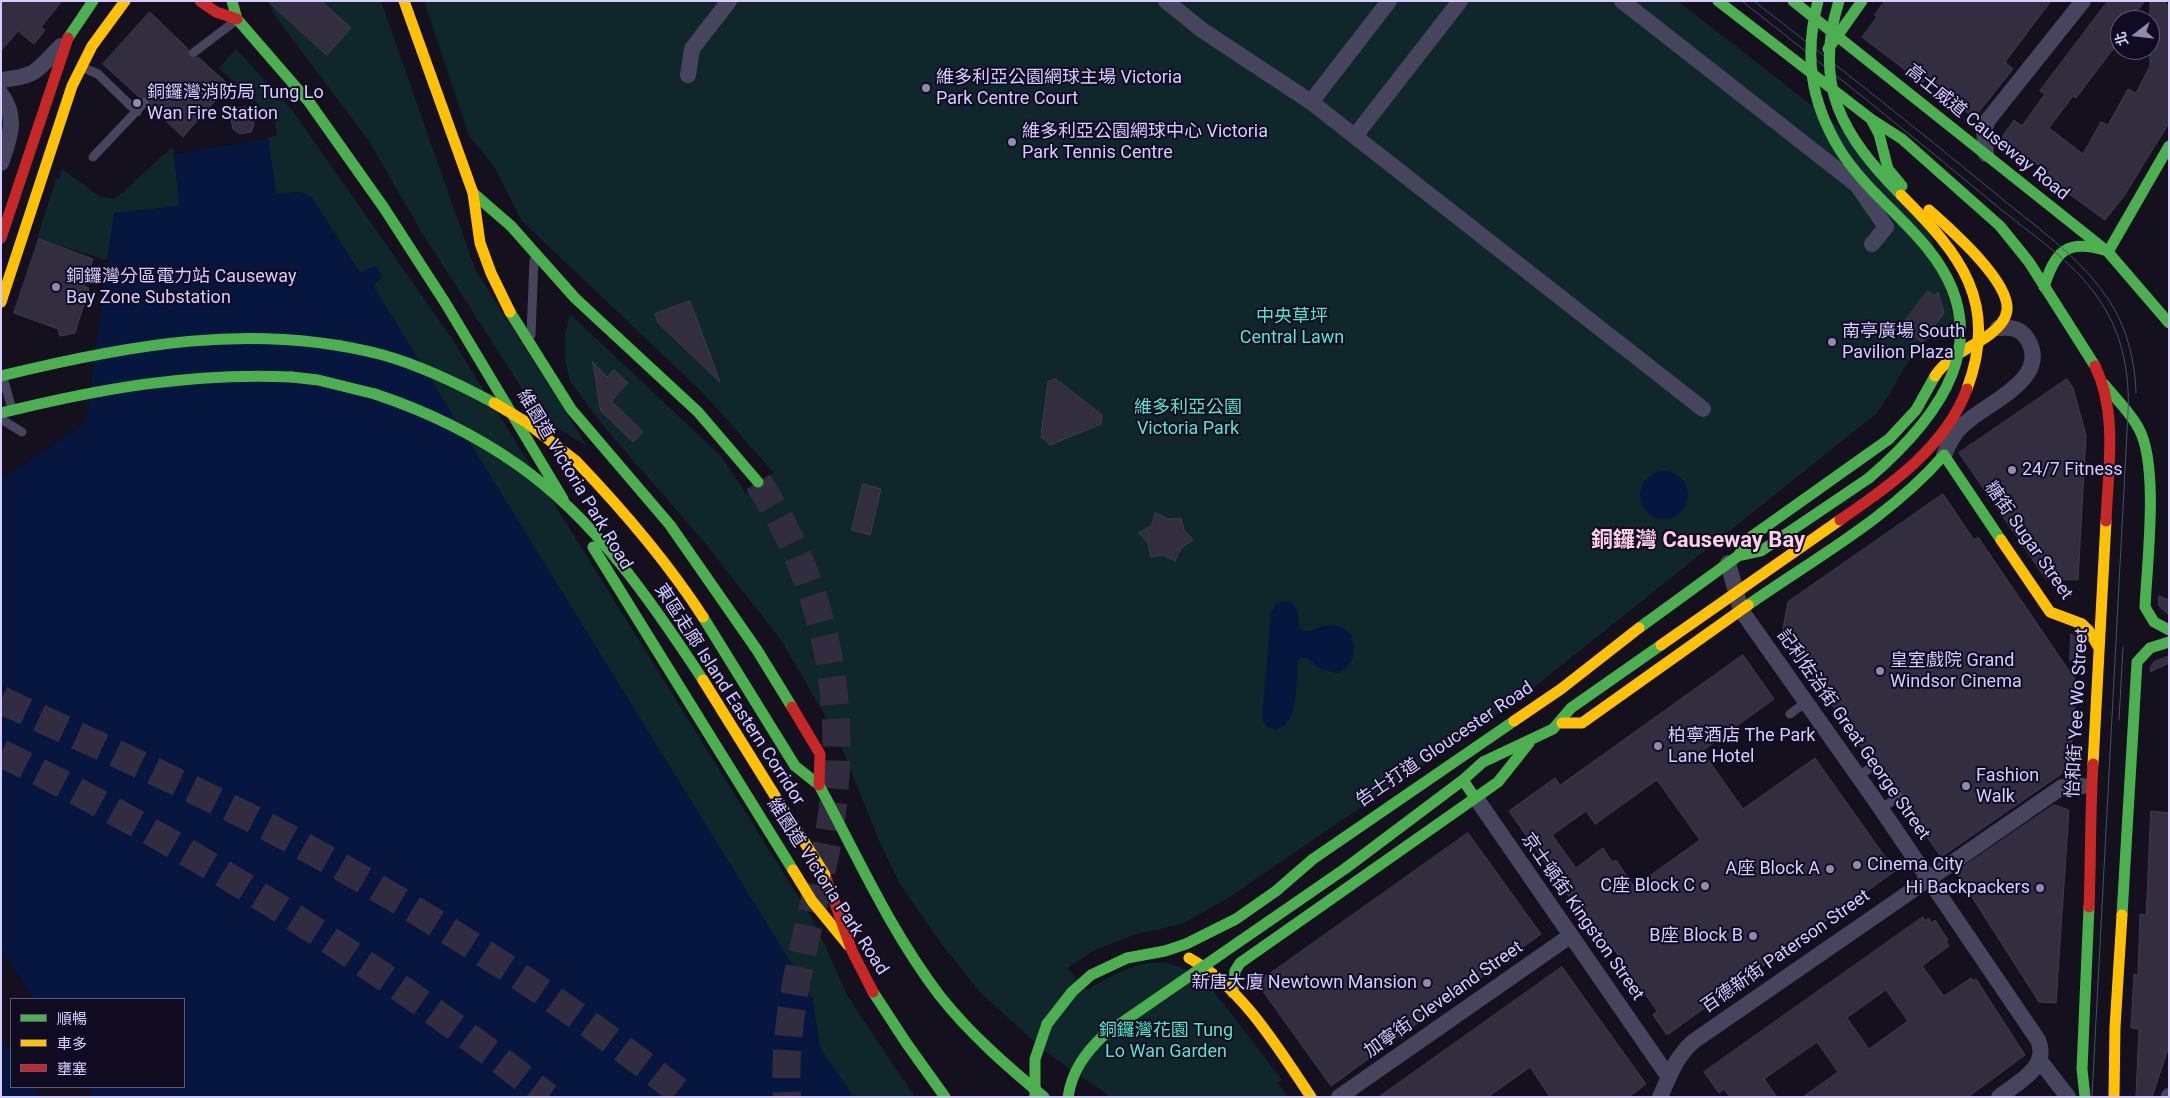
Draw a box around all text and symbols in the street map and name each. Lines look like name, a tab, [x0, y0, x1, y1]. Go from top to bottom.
north arrow	[2110, 10, 2160, 60]
text: 北	[2112, 30, 2131, 48]
street label: 高士威道 Causeway Road	[1901, 60, 2073, 206]
place label: 維多利亞公園網球主場 Victoria Park Centre Court	[936, 67, 1182, 110]
place label: 銅鑼灣消防局 Tung Lo Wan Fire Station	[147, 82, 324, 125]
marker: 維多利亞公園網球主場 Victoria Park Centre Court	[920, 82, 932, 94]
marker: 銅鑼灣消防局 Tung Lo Wan Fire Station	[131, 97, 143, 109]
place label: 維多利亞公園網球中心 Victoria Park Tennis Centre	[1022, 121, 1268, 163]
marker: 維多利亞公園網球中心 Victoria Park Tennis Centre	[1006, 136, 1018, 148]
place label: 銅鑼灣分區電力站 Causeway Bay Zone Substation	[66, 266, 296, 308]
marker: 銅鑼灣分區電力站 Causeway Bay Zone Substation	[50, 281, 62, 293]
park label: 中央草坪 Central Lawn	[1240, 306, 1344, 348]
place label: 南亭廣場 South Pavilion Plaza	[1842, 321, 1965, 364]
marker: 南亭廣場 South Pavilion Plaza	[1826, 336, 1838, 348]
street label: 維園道 Victoria Park Road	[512, 386, 636, 574]
park label: 維多利亞公園 Victoria Park	[1134, 397, 1242, 439]
place label: 24/7 Fitness	[2022, 459, 2123, 481]
marker: 24/7 Fitness	[2006, 464, 2018, 476]
street label: 糖街 Sugar Street	[1979, 478, 2077, 604]
district label: 銅鑼灣 Causeway Bay	[1591, 528, 1805, 554]
street label: 東區走廊 Island Eastern Corridor	[649, 580, 809, 810]
street label: 記利佐治街 Great George Street	[1772, 626, 1934, 844]
street label: 怡和街 Yee Wo Street	[2063, 627, 2093, 799]
place label: 皇室戲院 Grand Windsor Cinema	[1890, 650, 2022, 692]
marker: 皇室戲院 Grand Windsor Cinema	[1874, 665, 1886, 677]
street label: 告士打道 Gloucester Road	[1352, 678, 1538, 812]
place label: 柏寧酒店 The Park Lane Hotel	[1668, 725, 1815, 768]
marker: 柏寧酒店 The Park Lane Hotel	[1652, 740, 1664, 752]
place label: Fashion Walk	[1976, 765, 2039, 808]
marker: Fashion Walk	[1960, 780, 1972, 792]
street label: 維園道 Victoria Park Road	[762, 795, 892, 979]
street label: 京士頓街 Kingston Street	[1516, 829, 1648, 1005]
place label: Cinema City	[1867, 854, 1963, 876]
place label: A座 Block A	[1725, 858, 1820, 880]
marker: Cinema City	[1851, 859, 1863, 871]
marker: A座 Block A	[1824, 863, 1836, 875]
place label: C座 Block C	[1600, 875, 1695, 897]
place label: Hi Backpackers	[1906, 877, 2030, 899]
marker: C座 Block C	[1699, 880, 1711, 892]
marker: Hi Backpackers	[2034, 882, 2046, 894]
street label: 百德新街 Paterson Street	[1698, 886, 1874, 1018]
place label: B座 Block B	[1649, 925, 1743, 947]
marker: B座 Block B	[1747, 930, 1759, 942]
street label: 加寧街 Cleveland Street	[1361, 937, 1527, 1063]
place label: 新唐大廈 Newtown Mansion	[1191, 972, 1417, 994]
marker: 新唐大廈 Newtown Mansion	[1421, 977, 1433, 989]
legend	[10, 998, 185, 1088]
text: 順暢	[57, 1010, 87, 1028]
park label: 銅鑼灣花園 Tung Lo Wan Garden	[1099, 1020, 1233, 1062]
text: 車多	[57, 1035, 87, 1053]
text: 壅塞	[57, 1060, 87, 1078]

